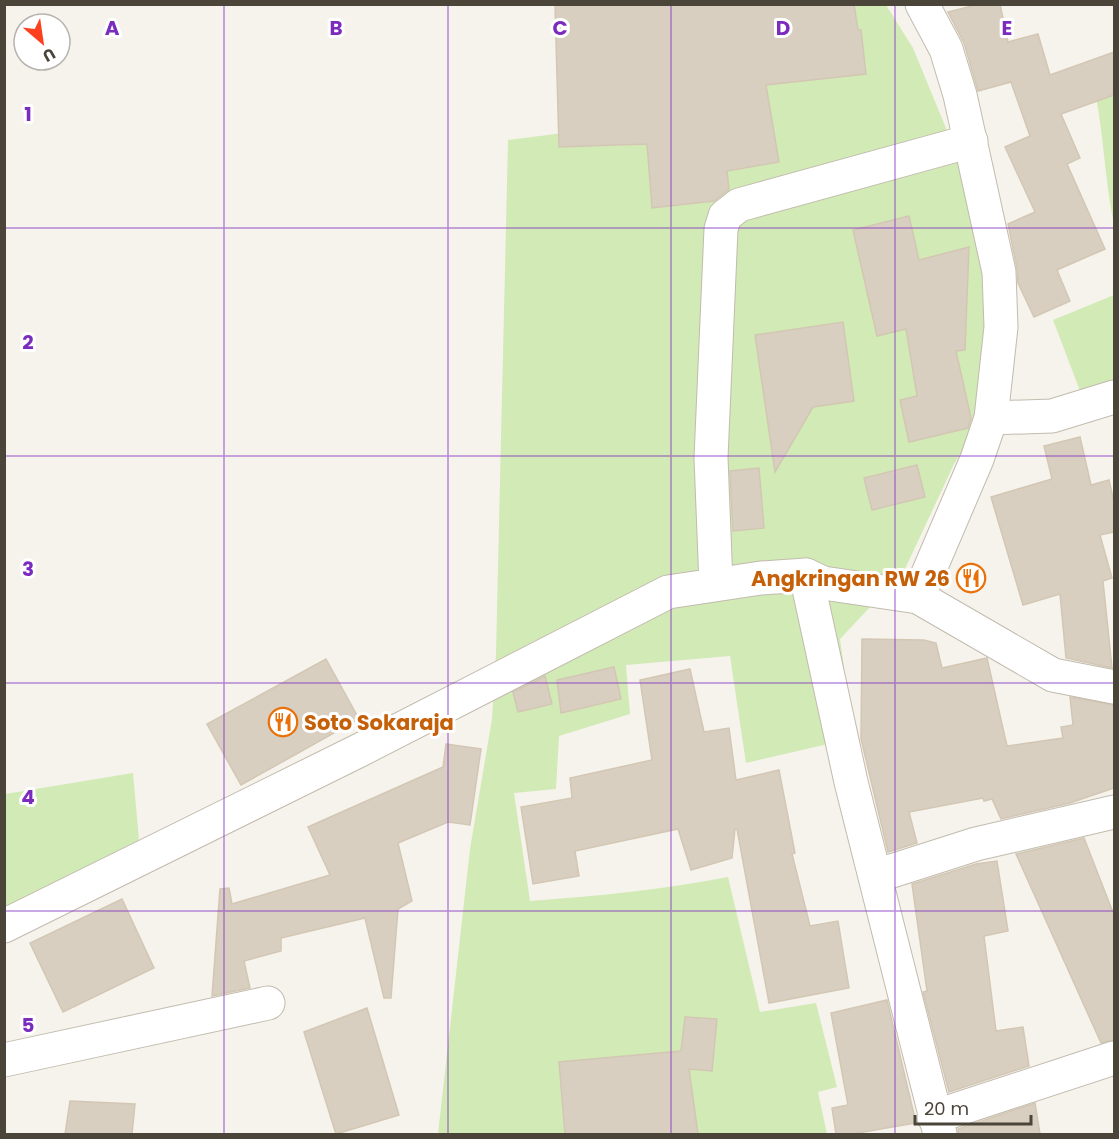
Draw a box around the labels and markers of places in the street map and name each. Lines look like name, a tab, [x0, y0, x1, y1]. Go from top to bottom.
restaurant icon: Angkringan RW 26	[955, 562, 987, 594]
place label: Angkringan RW 26	[751, 564, 950, 593]
restaurant icon: Soto Sokaraja	[267, 706, 299, 738]
place label: Soto Sokaraja	[304, 708, 454, 737]

